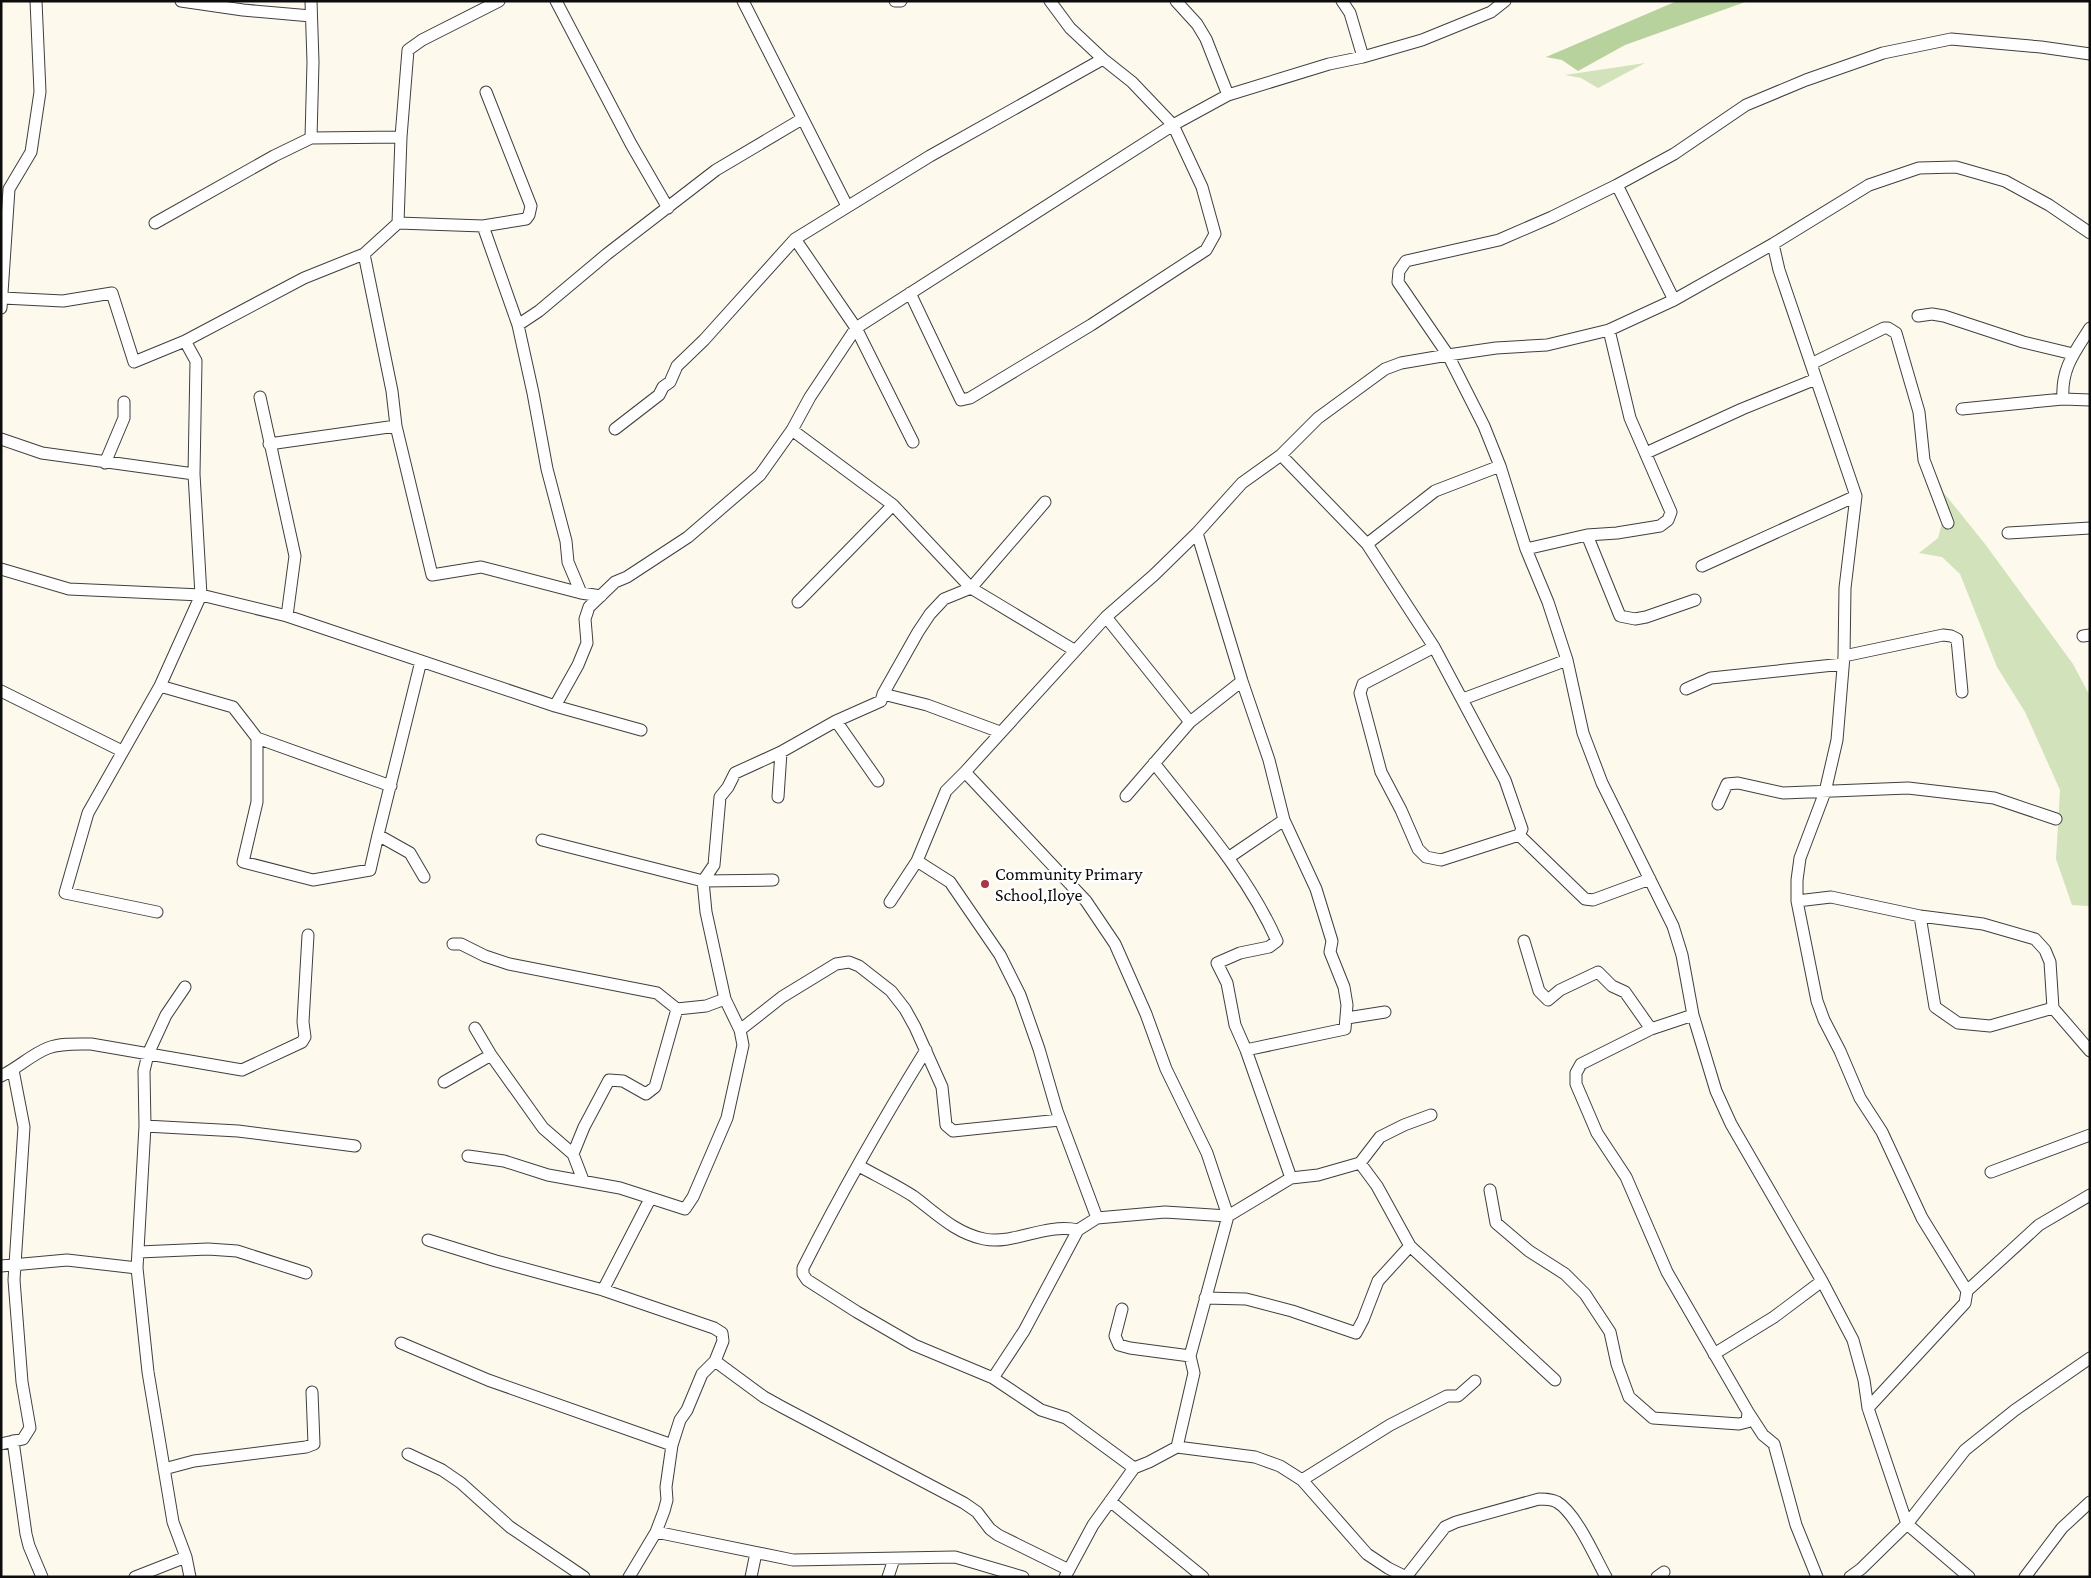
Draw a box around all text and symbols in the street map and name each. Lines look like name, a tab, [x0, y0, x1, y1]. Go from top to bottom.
place label: Community Primary School,Iloye	[995, 864, 1143, 905]
marker: Community Primary School,Iloye	[979, 878, 991, 890]

